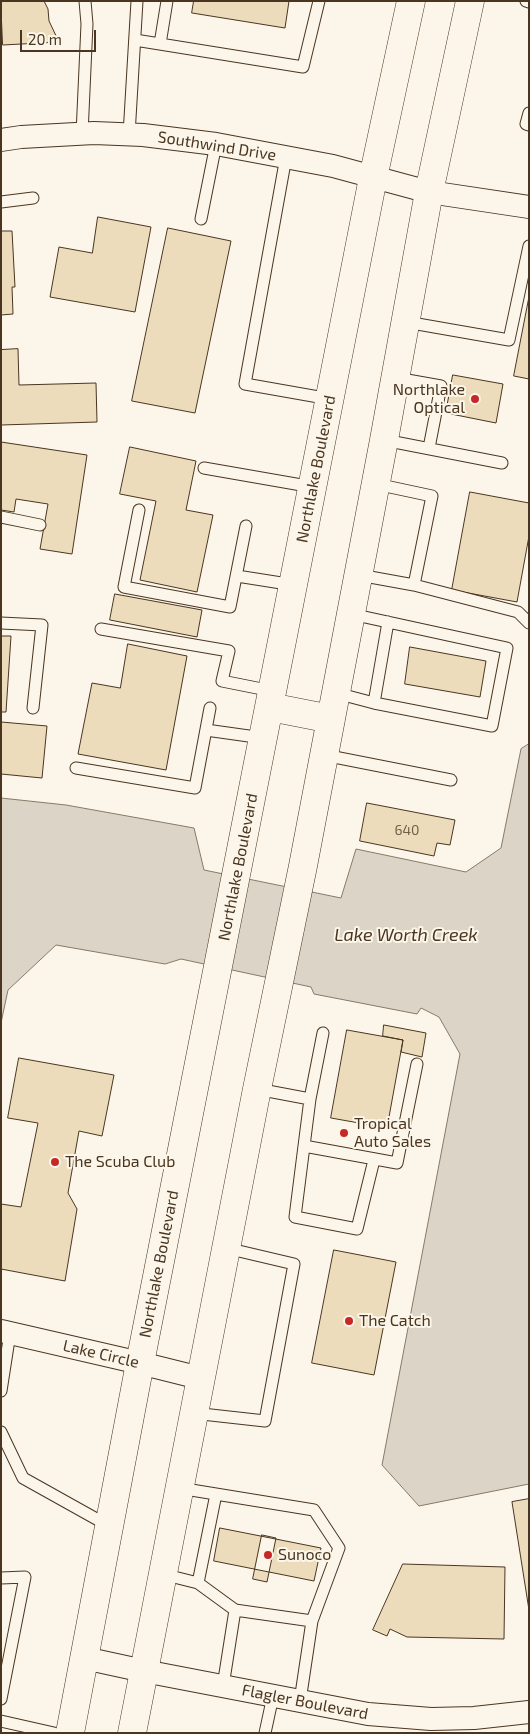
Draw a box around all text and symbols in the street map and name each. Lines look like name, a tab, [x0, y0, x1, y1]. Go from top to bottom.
scale bar	[22, 20, 99, 52]
text: 20 m	[28, 30, 62, 48]
street label: Southwind Drive	[156, 127, 278, 165]
place label: Northlake Optical	[393, 380, 465, 418]
marker: Northlake Optical	[469, 393, 481, 405]
street label: Northlake Boulevard	[292, 394, 340, 544]
street label: Northlake Boulevard	[214, 792, 262, 942]
house number: 640	[394, 822, 420, 838]
water label: Lake Worth Creek	[334, 924, 478, 946]
place label: Tropical Auto Sales	[354, 1114, 431, 1152]
marker: Tropical Auto Sales	[338, 1127, 350, 1139]
place label: The Scuba Club	[65, 1152, 175, 1172]
marker: The Scuba Club	[49, 1156, 61, 1168]
street label: Northlake Boulevard	[135, 1189, 183, 1339]
place label: The Catch	[359, 1311, 431, 1331]
marker: The Catch	[343, 1315, 355, 1327]
street label: Lake Circle	[61, 1336, 141, 1372]
place label: Sunoco	[278, 1545, 331, 1565]
marker: Sunoco	[262, 1549, 274, 1561]
street label: Flagler Boulevard	[240, 1680, 370, 1724]

